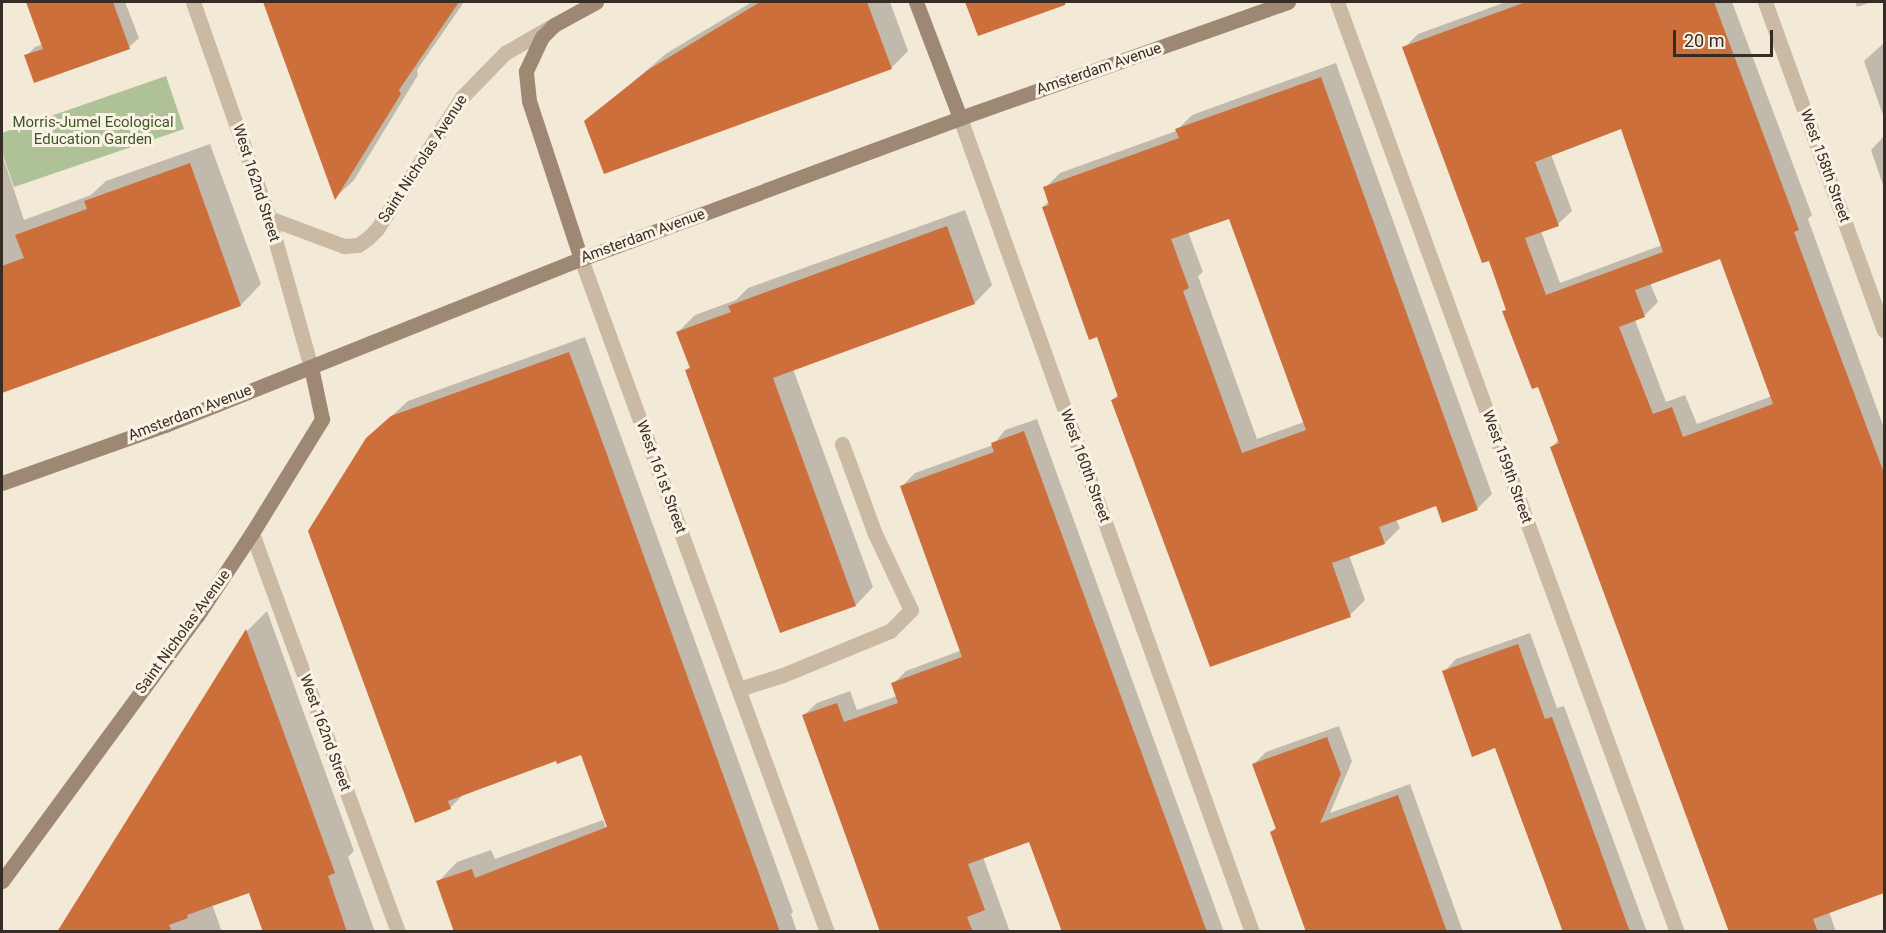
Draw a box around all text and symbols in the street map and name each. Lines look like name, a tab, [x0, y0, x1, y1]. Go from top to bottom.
scale bar	[1676, 18, 1776, 56]
text: 20 m	[1684, 30, 1724, 51]
street label: Amsterdam Avenue	[1034, 39, 1164, 99]
street label: Saint Nicholas Avenue	[375, 92, 471, 226]
street label: West 158th Street	[1796, 107, 1854, 225]
park label: Morris-Jumel Ecological Education Garden	[12, 113, 174, 148]
street label: West 162nd Street	[228, 122, 284, 244]
street label: Amsterdam Avenue	[578, 205, 708, 267]
street label: Amsterdam Avenue	[126, 381, 254, 445]
street label: West 160th Street	[1056, 407, 1114, 525]
street label: West 159th Street	[1478, 408, 1536, 526]
street label: West 161st Street	[632, 418, 690, 536]
street label: Saint Nicholas Avenue	[132, 566, 234, 698]
street label: West 162nd Street	[296, 672, 354, 794]

